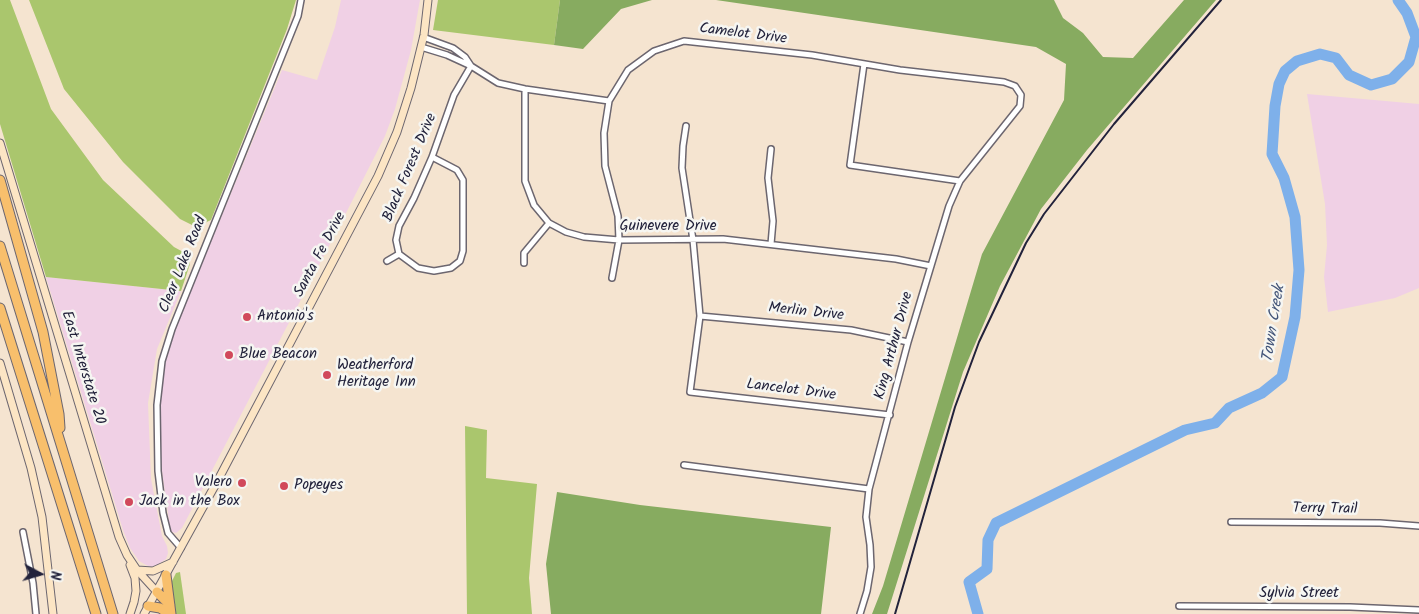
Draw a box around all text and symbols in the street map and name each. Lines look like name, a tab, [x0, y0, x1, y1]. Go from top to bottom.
street label: Camelot Drive	[698, 21, 788, 49]
street label: Black Forest Drive	[380, 111, 442, 225]
street label: Santa Fe Drive	[291, 209, 351, 301]
street label: Clear Lake Road	[156, 214, 212, 316]
street label: Guinevere Drive	[620, 218, 716, 236]
water label: Town Creek	[1259, 284, 1291, 364]
street label: King Arthur Drive	[872, 290, 918, 402]
street label: Merlin Drive	[767, 300, 845, 326]
place label: Antonio's	[257, 308, 314, 326]
street label: East Interstate 20	[56, 309, 108, 427]
marker: Antonio's	[241, 311, 253, 323]
place label: Blue Beacon	[239, 346, 317, 364]
marker: Blue Beacon	[223, 349, 235, 361]
place label: Weatherford Heritage Inn	[337, 357, 416, 392]
marker: Weatherford Heritage Inn	[321, 369, 333, 381]
street label: Lancelot Drive	[745, 377, 837, 405]
place label: Valero	[195, 474, 232, 492]
marker: Valero	[236, 477, 248, 489]
place label: Popeyes	[294, 477, 343, 495]
marker: Popeyes	[278, 480, 290, 492]
place label: Jack in the Box	[139, 493, 240, 511]
marker: Jack in the Box	[123, 496, 135, 508]
street label: Terry Trail	[1292, 500, 1358, 520]
north arrow	[15, 549, 65, 599]
text: N	[44, 570, 66, 581]
street label: Sylvia Street	[1259, 585, 1339, 603]

